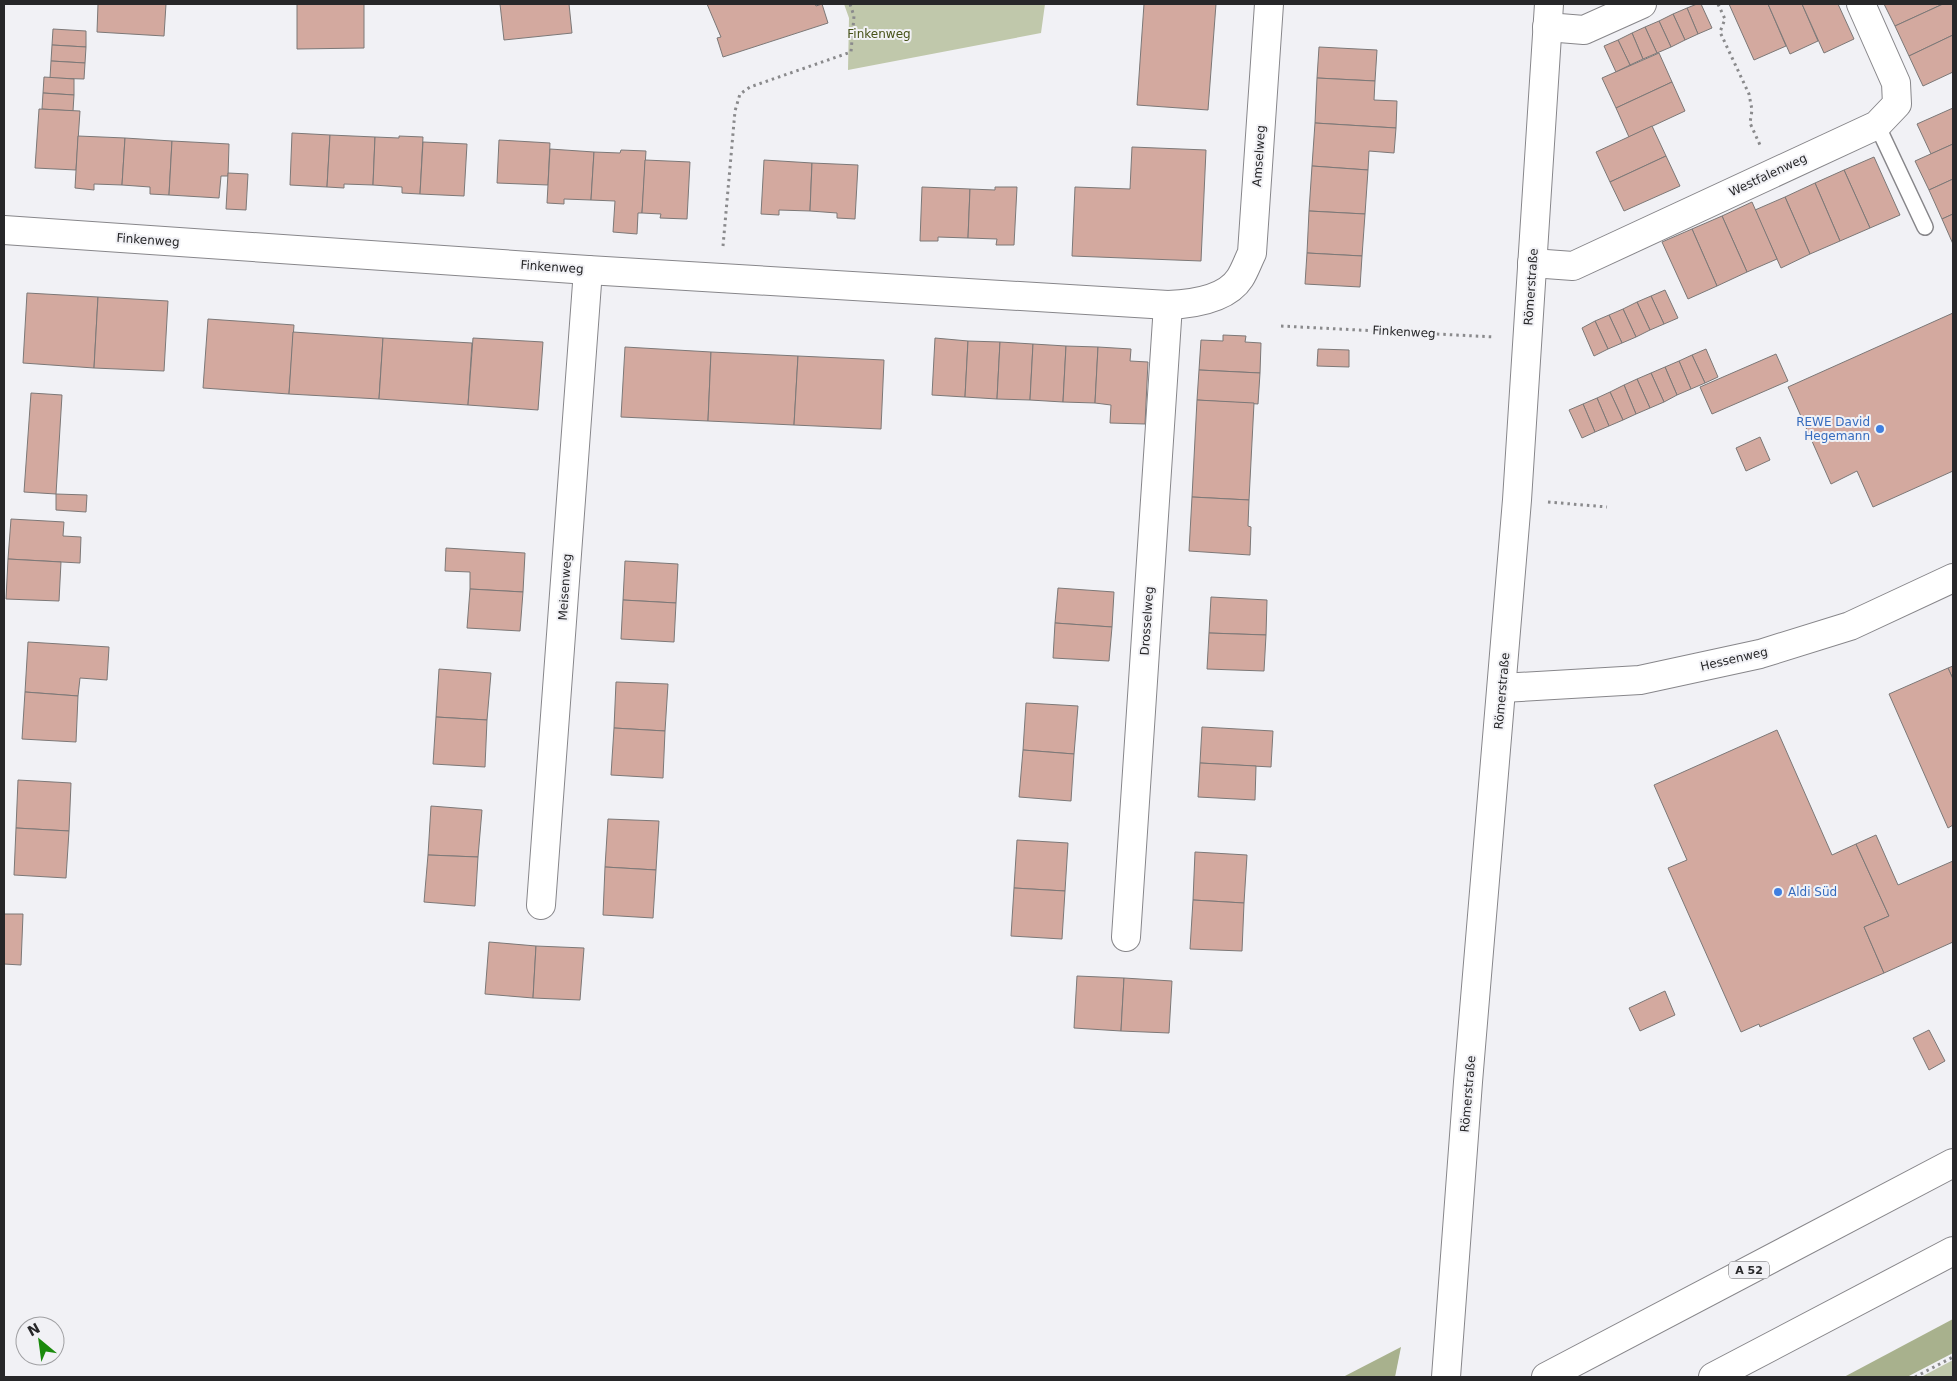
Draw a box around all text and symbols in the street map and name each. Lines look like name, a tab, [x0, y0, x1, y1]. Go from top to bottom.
park label: Finkenweg	[847, 27, 911, 41]
street label: Amselweg	[1250, 125, 1268, 187]
street label: Westfalenweg	[1727, 151, 1809, 199]
street label: Finkenweg	[116, 231, 180, 249]
street label: Römerstraße	[1521, 248, 1541, 326]
street label: Finkenweg	[520, 258, 584, 276]
street label: Finkenweg	[1372, 323, 1436, 341]
place label: REWE David Hegemann	[1796, 415, 1870, 443]
marker: REWE David Hegemann	[1874, 423, 1886, 435]
street label: Meisenweg	[556, 553, 574, 621]
street label: Drosselweg	[1138, 586, 1156, 656]
street label: Hessenweg	[1699, 644, 1769, 674]
street label: Römerstraße	[1492, 652, 1512, 730]
place label: Aldi Süd	[1788, 885, 1837, 899]
marker: Aldi Süd	[1772, 886, 1784, 898]
street label: Römerstraße	[1458, 1055, 1478, 1133]
road number: A 52	[1729, 1262, 1769, 1278]
north arrow	[15, 1316, 65, 1366]
text: N	[25, 1320, 43, 1339]

